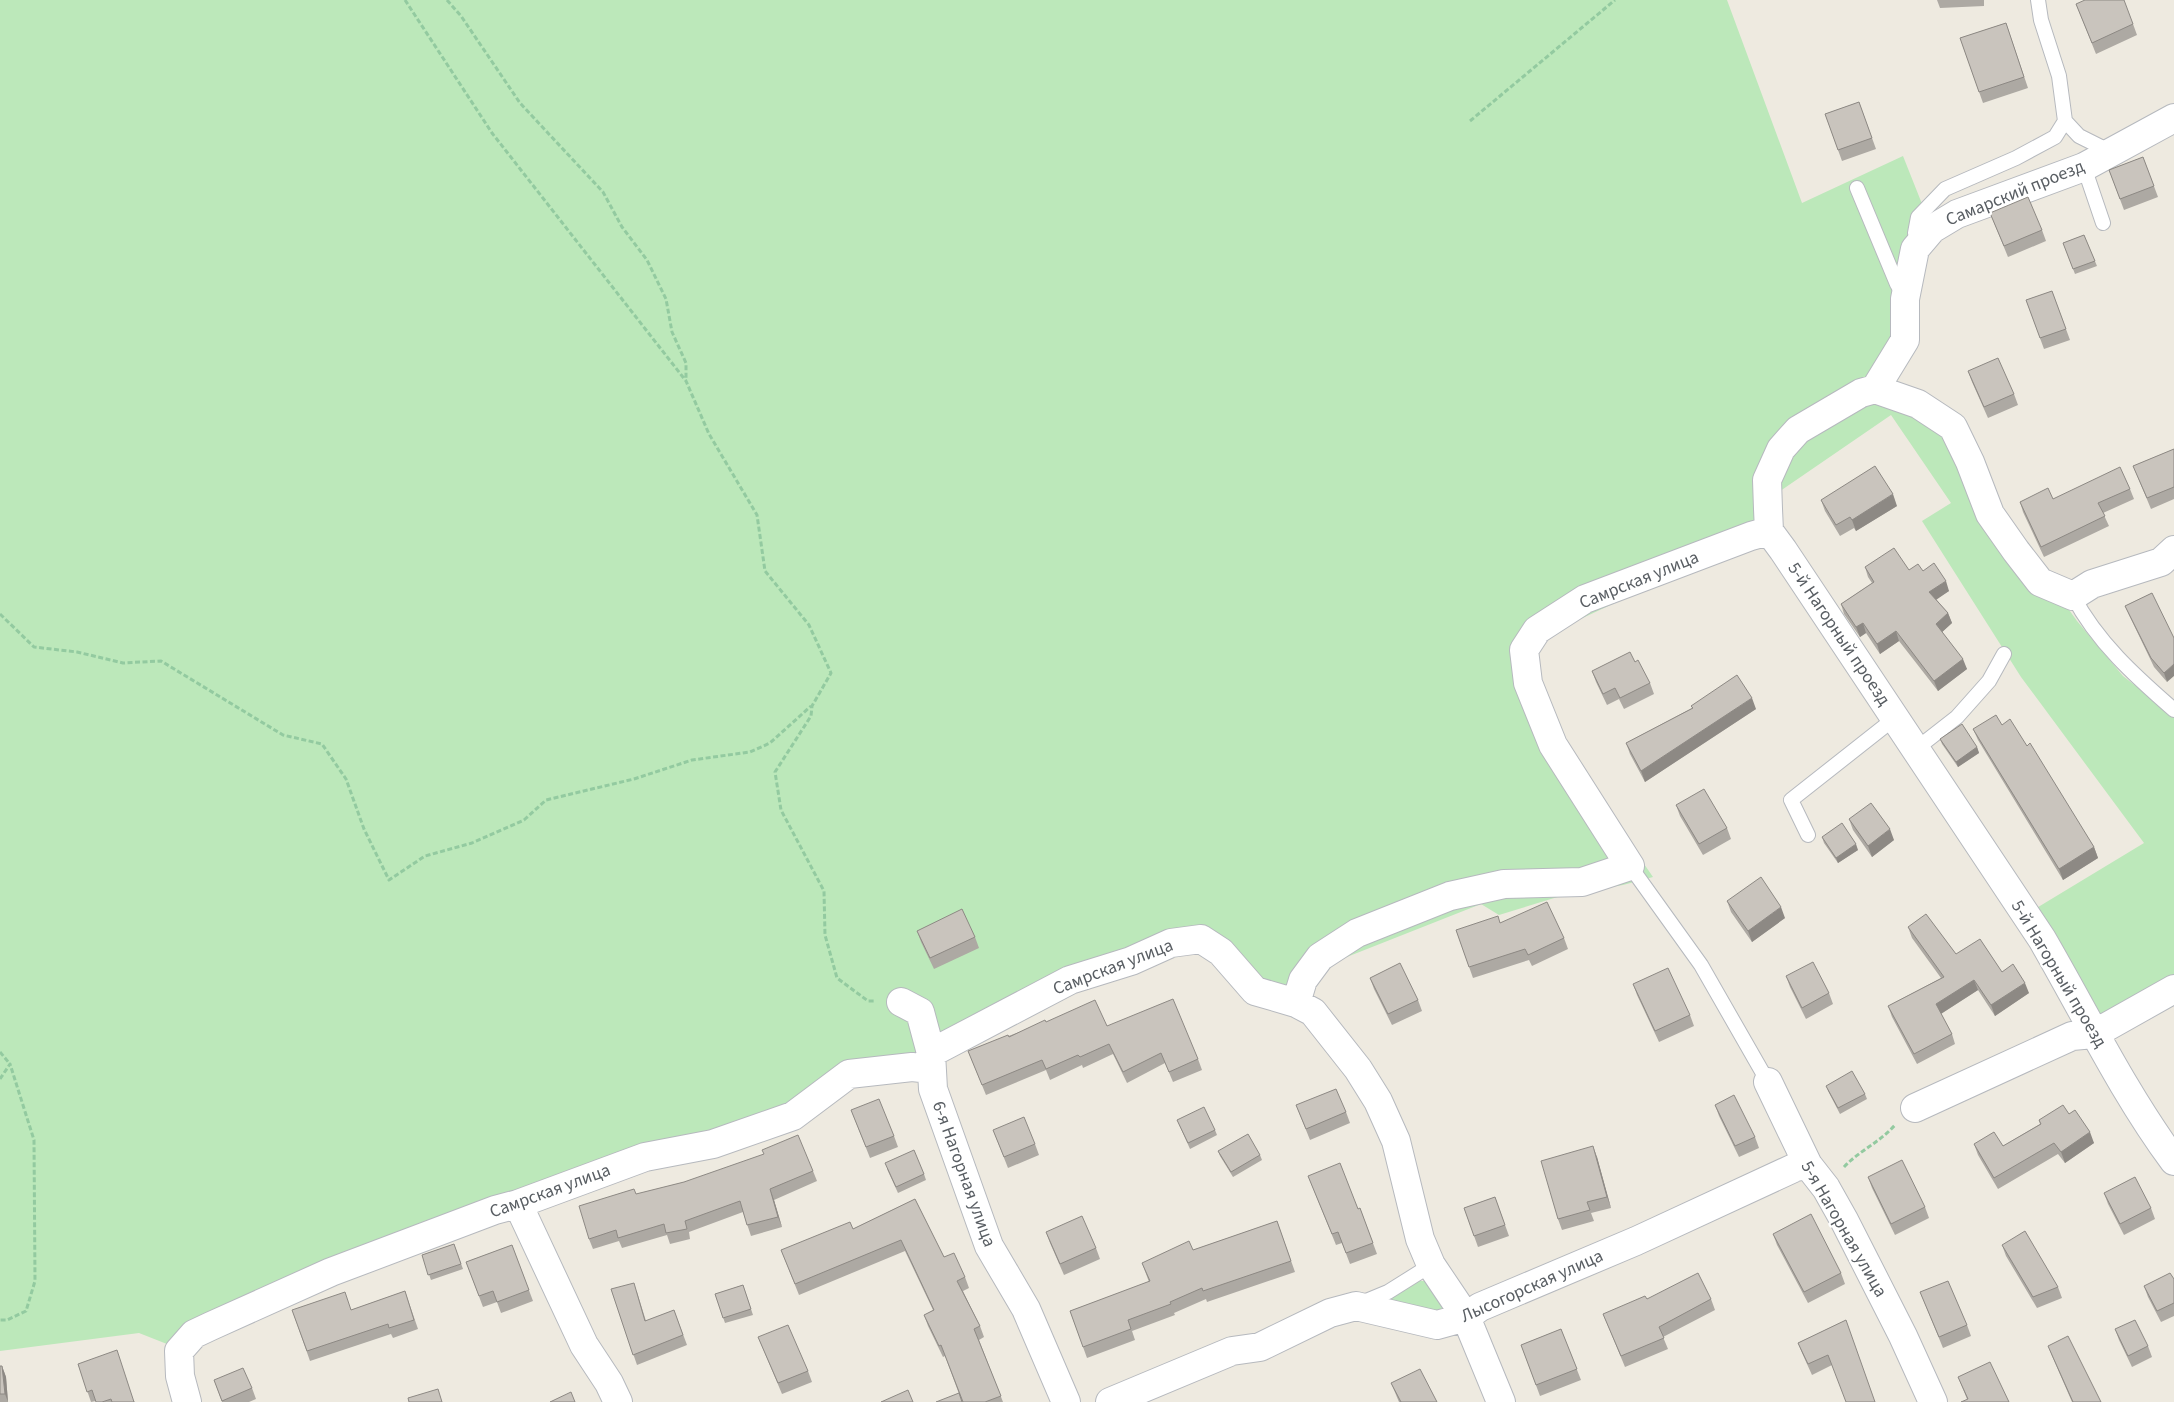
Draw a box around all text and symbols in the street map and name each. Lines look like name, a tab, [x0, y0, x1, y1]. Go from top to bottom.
street label: Самарский проезд	[1942, 154, 2088, 232]
street label: Самрская улица	[1576, 545, 1702, 615]
street label: 5-й Нагорный проезд	[1782, 557, 1897, 711]
street label: 5-й Нагорный проезд	[2005, 896, 2113, 1053]
street label: Самрская улица	[1049, 933, 1177, 1001]
street label: 6-я Нагорная улица	[926, 1098, 1002, 1250]
street label: 5-я Нагорная улица	[1795, 1156, 1893, 1302]
street label: Самрская улица	[486, 1158, 614, 1224]
street label: Лысогорская улица	[1457, 1243, 1607, 1329]

